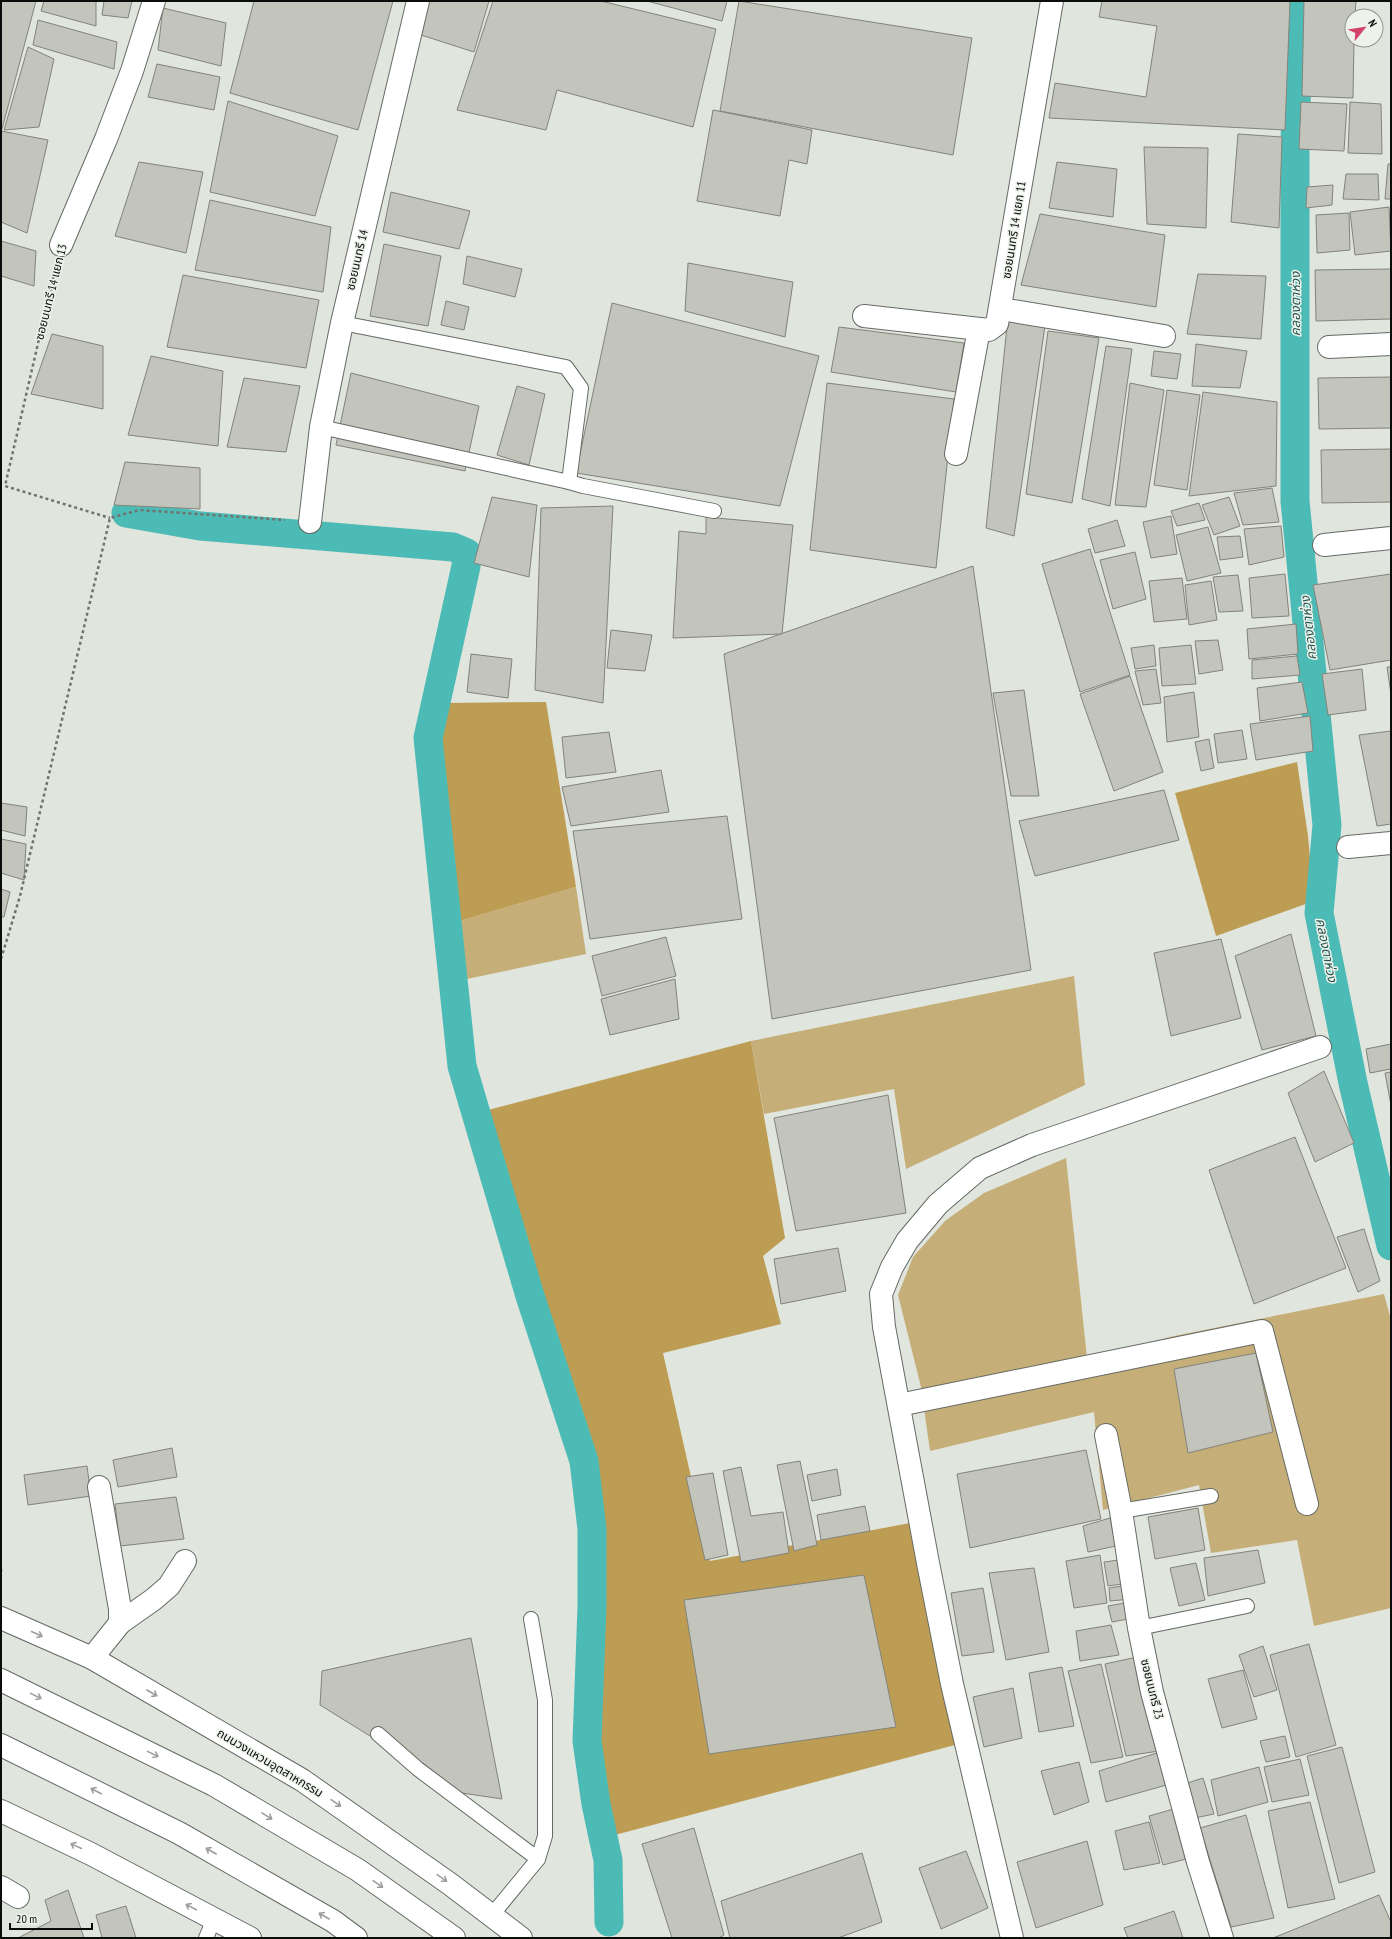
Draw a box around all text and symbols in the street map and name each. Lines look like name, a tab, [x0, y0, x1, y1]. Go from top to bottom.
north arrow	[1344, 8, 1384, 48]
text: N	[1365, 17, 1380, 29]
street label: ซอยนนทรี 14 แยก 11	[998, 180, 1029, 280]
street label: ซอยนนทรี 14	[342, 227, 371, 292]
street label: ซอยนนทรี 14 แยก 13	[31, 242, 70, 342]
water label: คลองตาห่วง	[1287, 271, 1304, 336]
water label: คลองตาห่วง	[1297, 594, 1320, 661]
water label: คลองตาห่วง	[1312, 917, 1341, 984]
one-way arrow	[30, 1631, 42, 1638]
street label: ซอยนนทรี 23	[1138, 1657, 1167, 1721]
one-way arrow	[146, 1689, 158, 1697]
one-way arrow	[30, 1693, 42, 1701]
street label: ถนนวงแหวนอุตสาหกรรม	[215, 1725, 326, 1800]
one-way arrow	[147, 1751, 159, 1758]
one-way arrow	[90, 1787, 102, 1794]
one-way arrow	[330, 1799, 341, 1807]
one-way arrow	[261, 1813, 273, 1821]
one-way arrow	[70, 1842, 82, 1849]
one-way arrow	[205, 1847, 217, 1855]
one-way arrow	[436, 1874, 447, 1882]
one-way arrow	[372, 1880, 383, 1888]
one-way arrow	[185, 1902, 197, 1910]
scale bar	[10, 1905, 92, 1931]
text: 20 m	[16, 1911, 37, 1926]
one-way arrow	[318, 1912, 330, 1920]

